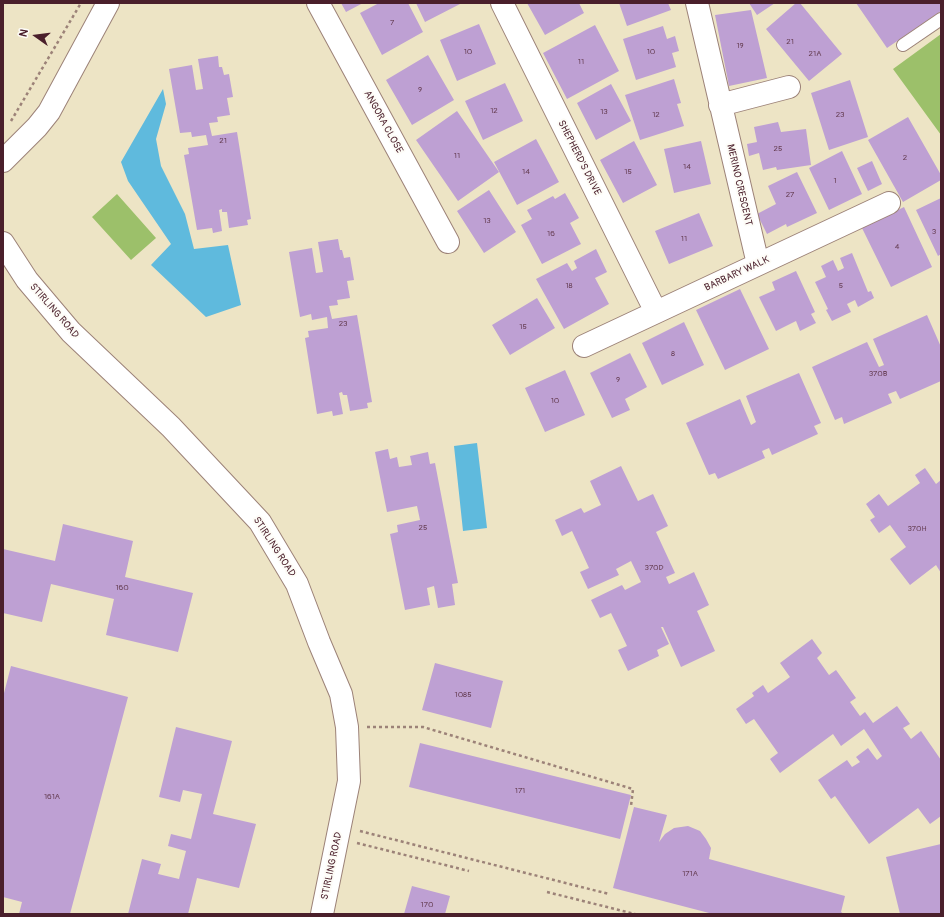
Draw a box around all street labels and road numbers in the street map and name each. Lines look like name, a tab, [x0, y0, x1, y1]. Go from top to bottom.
street label: ANGORA CLOSE	[361, 89, 405, 155]
street label: SHEPHERD'S DRIVE	[555, 119, 603, 197]
street label: MERINO CRESCENT	[724, 143, 754, 227]
street label: BARBARY WALK	[703, 254, 771, 294]
street label: STIRLING ROAD	[27, 281, 81, 341]
street label: STIRLING ROAD	[250, 515, 298, 579]
street label: STIRLING ROAD	[319, 831, 345, 901]

